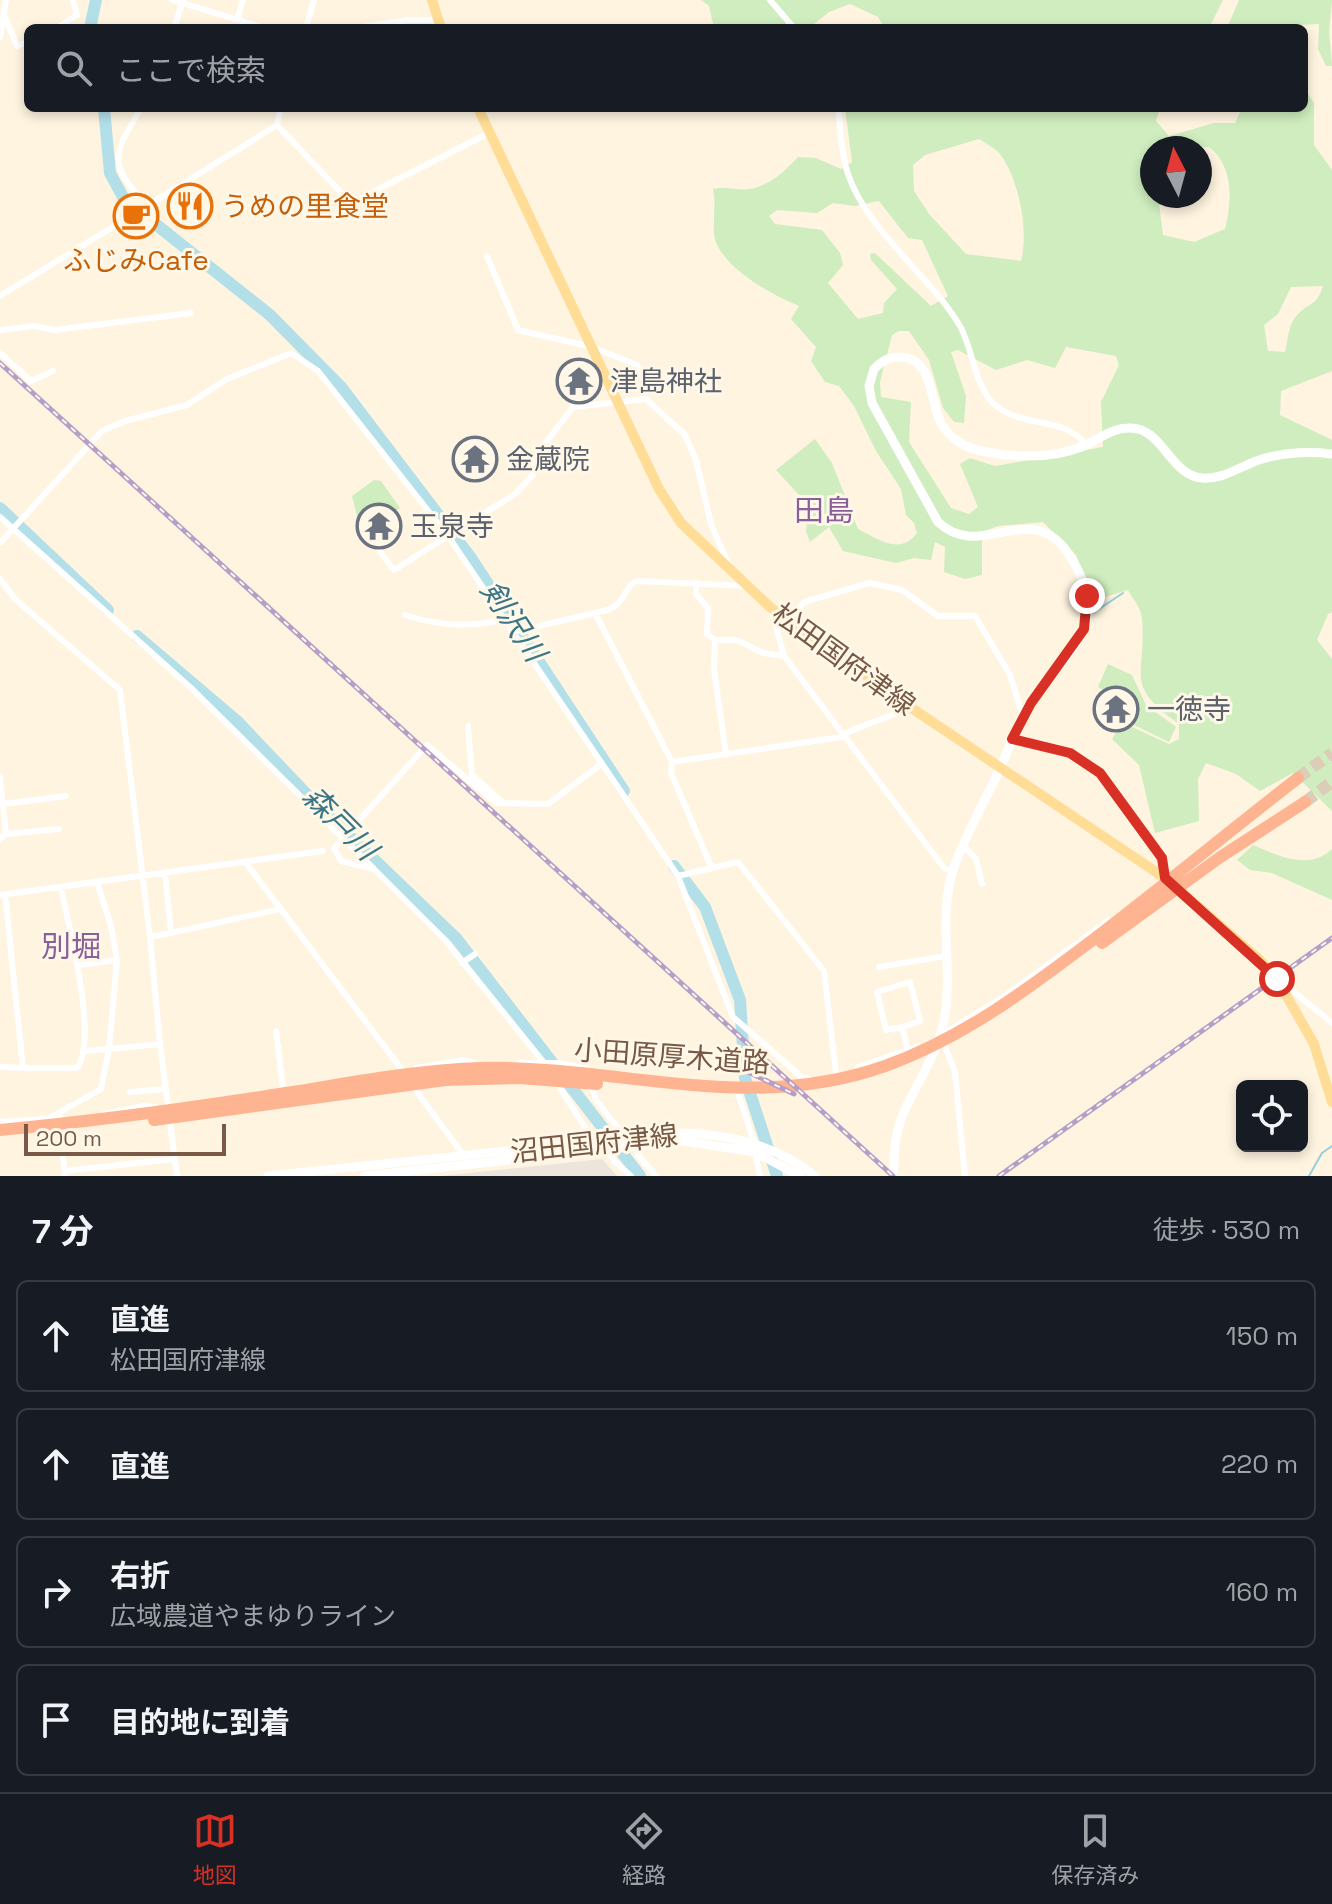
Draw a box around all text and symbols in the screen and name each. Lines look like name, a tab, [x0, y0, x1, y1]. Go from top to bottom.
search box	[24, 24, 1308, 112]
icon: search	[52, 46, 96, 90]
text: ここで検索	[116, 51, 266, 90]
north arrow	[1140, 136, 1212, 208]
restaurant icon: うめの里食堂	[166, 182, 214, 230]
place label: うめの里食堂	[221, 188, 389, 224]
cafe icon: ふじみCafe	[112, 192, 160, 240]
place label: ふじみCafe	[63, 242, 209, 278]
temple icon: 津島神社	[555, 357, 603, 405]
place label: 津島神社	[610, 363, 722, 399]
temple icon: 金蔵院	[451, 435, 499, 483]
place label: 金蔵院	[506, 441, 590, 477]
district label: 田島	[794, 491, 854, 530]
temple icon: 玉泉寺	[355, 502, 403, 550]
place label: 玉泉寺	[410, 508, 494, 544]
water label: 剣沢川	[472, 573, 556, 671]
route end	[1069, 578, 1105, 614]
street label: 松田国府津線	[765, 595, 923, 723]
temple icon: 一徳寺	[1092, 685, 1140, 733]
place label: 一徳寺	[1147, 691, 1231, 727]
water label: 森戸川	[295, 777, 388, 870]
district label: 別堀	[41, 927, 101, 966]
route start	[1259, 961, 1295, 997]
street label: 小田原厚木道路	[573, 1031, 771, 1081]
map controls	[1236, 1080, 1308, 1152]
button: locate	[1236, 1080, 1308, 1152]
street label: 沼田国府津線	[509, 1116, 679, 1170]
scale bar	[24, 1120, 226, 1156]
text: 200 m	[36, 1124, 102, 1152]
text: 7 分	[32, 1210, 93, 1253]
text: 徒歩 · 530 m	[1153, 1213, 1300, 1247]
text: 直進	[110, 1300, 170, 1339]
icon: ahead	[34, 1314, 78, 1358]
text: 150 m	[1226, 1319, 1298, 1353]
text: 松田国府津線	[110, 1343, 266, 1377]
icon: ahead	[34, 1442, 78, 1486]
text: 直進	[110, 1447, 170, 1486]
text: 220 m	[1221, 1447, 1298, 1481]
text: 右折	[110, 1556, 170, 1595]
icon: right	[34, 1570, 78, 1614]
text: 160 m	[1226, 1575, 1298, 1609]
text: 広域農道やまゆりライン	[110, 1599, 396, 1633]
icon: arrive	[34, 1698, 78, 1742]
text: 目的地に到着	[110, 1703, 290, 1742]
tab: 地図	[193, 1809, 237, 1889]
tab: 経路	[622, 1809, 666, 1889]
tab: 保存済み	[1051, 1809, 1139, 1889]

